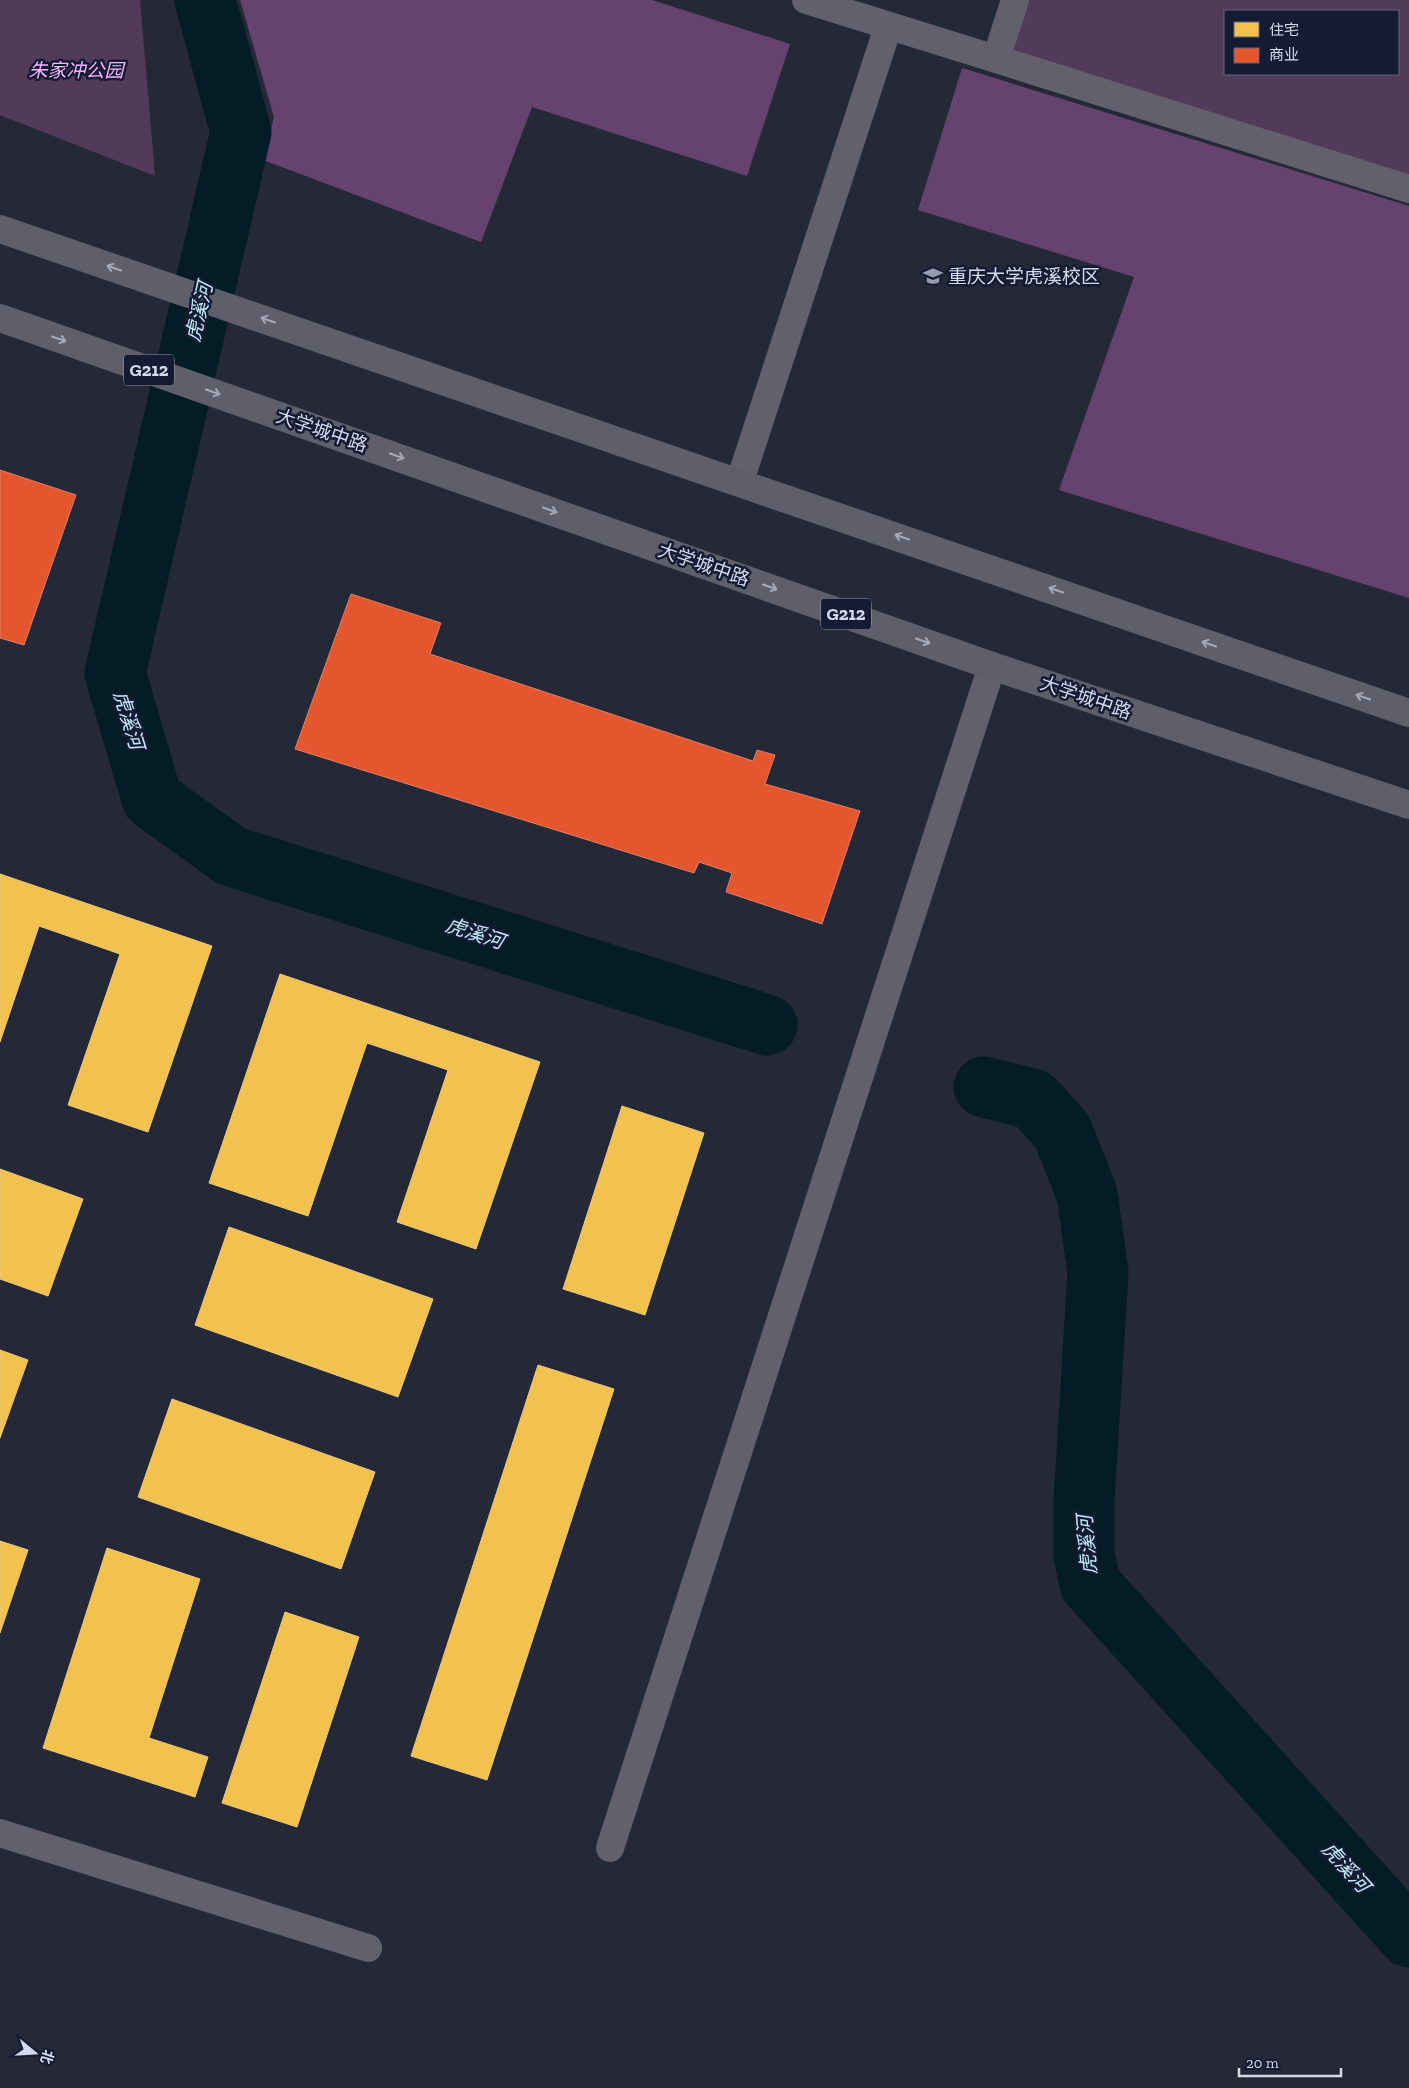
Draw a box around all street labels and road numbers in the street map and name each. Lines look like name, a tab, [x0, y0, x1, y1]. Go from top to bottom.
road number: G212	[124, 354, 174, 386]
street label: 大学城中路	[273, 404, 371, 457]
street label: 大学城中路	[655, 538, 753, 591]
road number: G212	[821, 598, 871, 630]
street label: 大学城中路	[1037, 671, 1135, 724]

